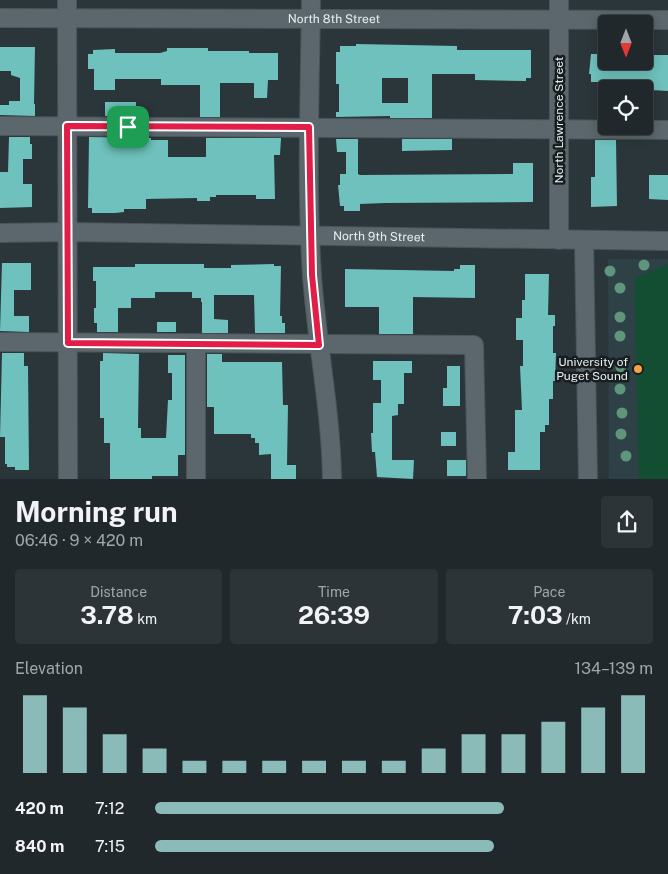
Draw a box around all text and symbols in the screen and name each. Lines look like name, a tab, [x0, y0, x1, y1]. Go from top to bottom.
street label: North 8th Street	[288, 12, 380, 26]
north arrow	[598, 15, 652, 70]
map controls	[598, 15, 653, 135]
street label: North Lawrence Street	[552, 56, 566, 183]
button: locate	[598, 80, 653, 135]
pin	[107, 106, 149, 148]
icon: arrive	[114, 113, 142, 141]
street label: North 9th Street	[333, 229, 425, 244]
place label: University of Puget Sound	[556, 355, 628, 383]
marker: University of Puget Sound	[632, 363, 644, 375]
text: Morning run	[15, 495, 178, 528]
button: share	[601, 496, 653, 548]
text: 06:46 · 9 × 420 m	[15, 531, 143, 550]
text: Distance	[90, 584, 147, 600]
text: Time	[318, 584, 350, 600]
text: Pace	[533, 584, 565, 600]
text: 3.78	[80, 600, 134, 630]
text: 26:39	[298, 600, 370, 630]
text: 7:03	[508, 600, 563, 630]
text: km	[134, 611, 157, 627]
text: /km	[563, 611, 591, 627]
text: Elevation	[15, 659, 83, 678]
text: 134–139 m	[575, 659, 653, 678]
text: 420 m	[15, 799, 64, 818]
text: 7:12	[95, 799, 124, 818]
text: 840 m	[15, 837, 64, 856]
text: 7:15	[95, 837, 125, 856]

